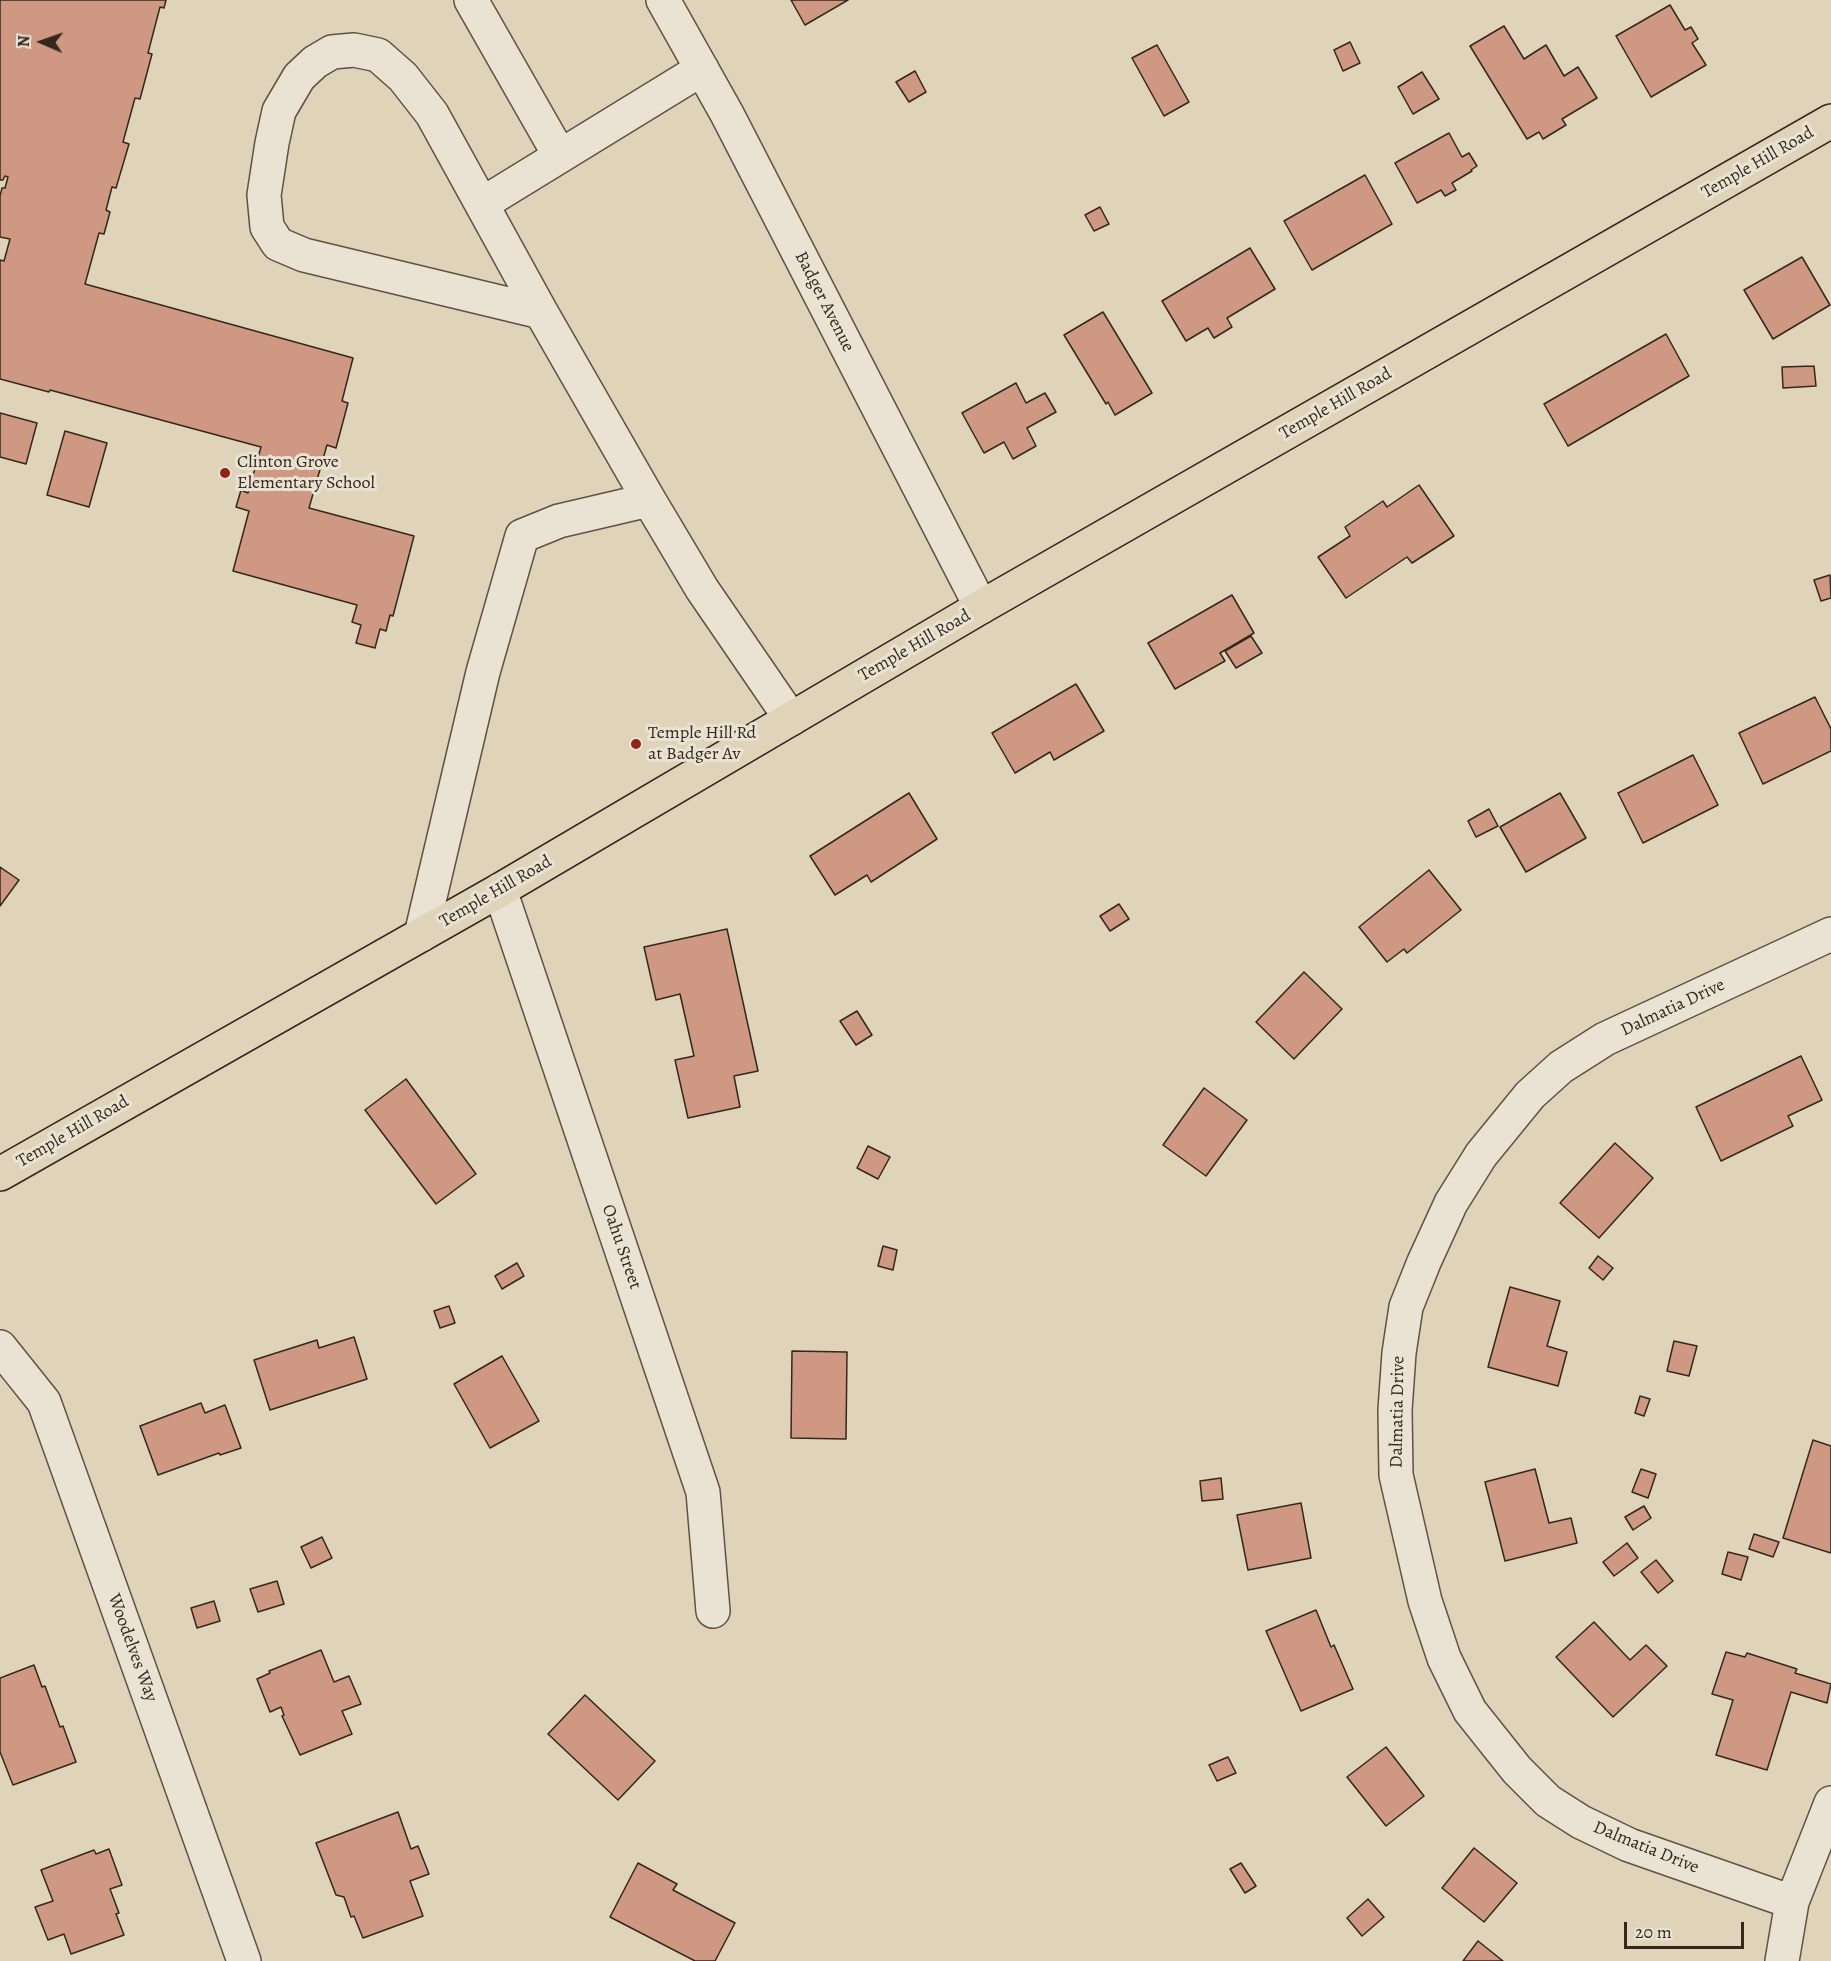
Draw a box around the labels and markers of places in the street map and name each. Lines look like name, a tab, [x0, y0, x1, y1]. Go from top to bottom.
place label: Clinton Grove Elementary School	[237, 452, 375, 494]
marker: Clinton Grove Elementary School	[218, 466, 232, 480]
place label: Temple Hill Rd at Badger Av	[648, 723, 756, 766]
marker: Temple Hill Rd at Badger Av	[629, 737, 643, 751]

